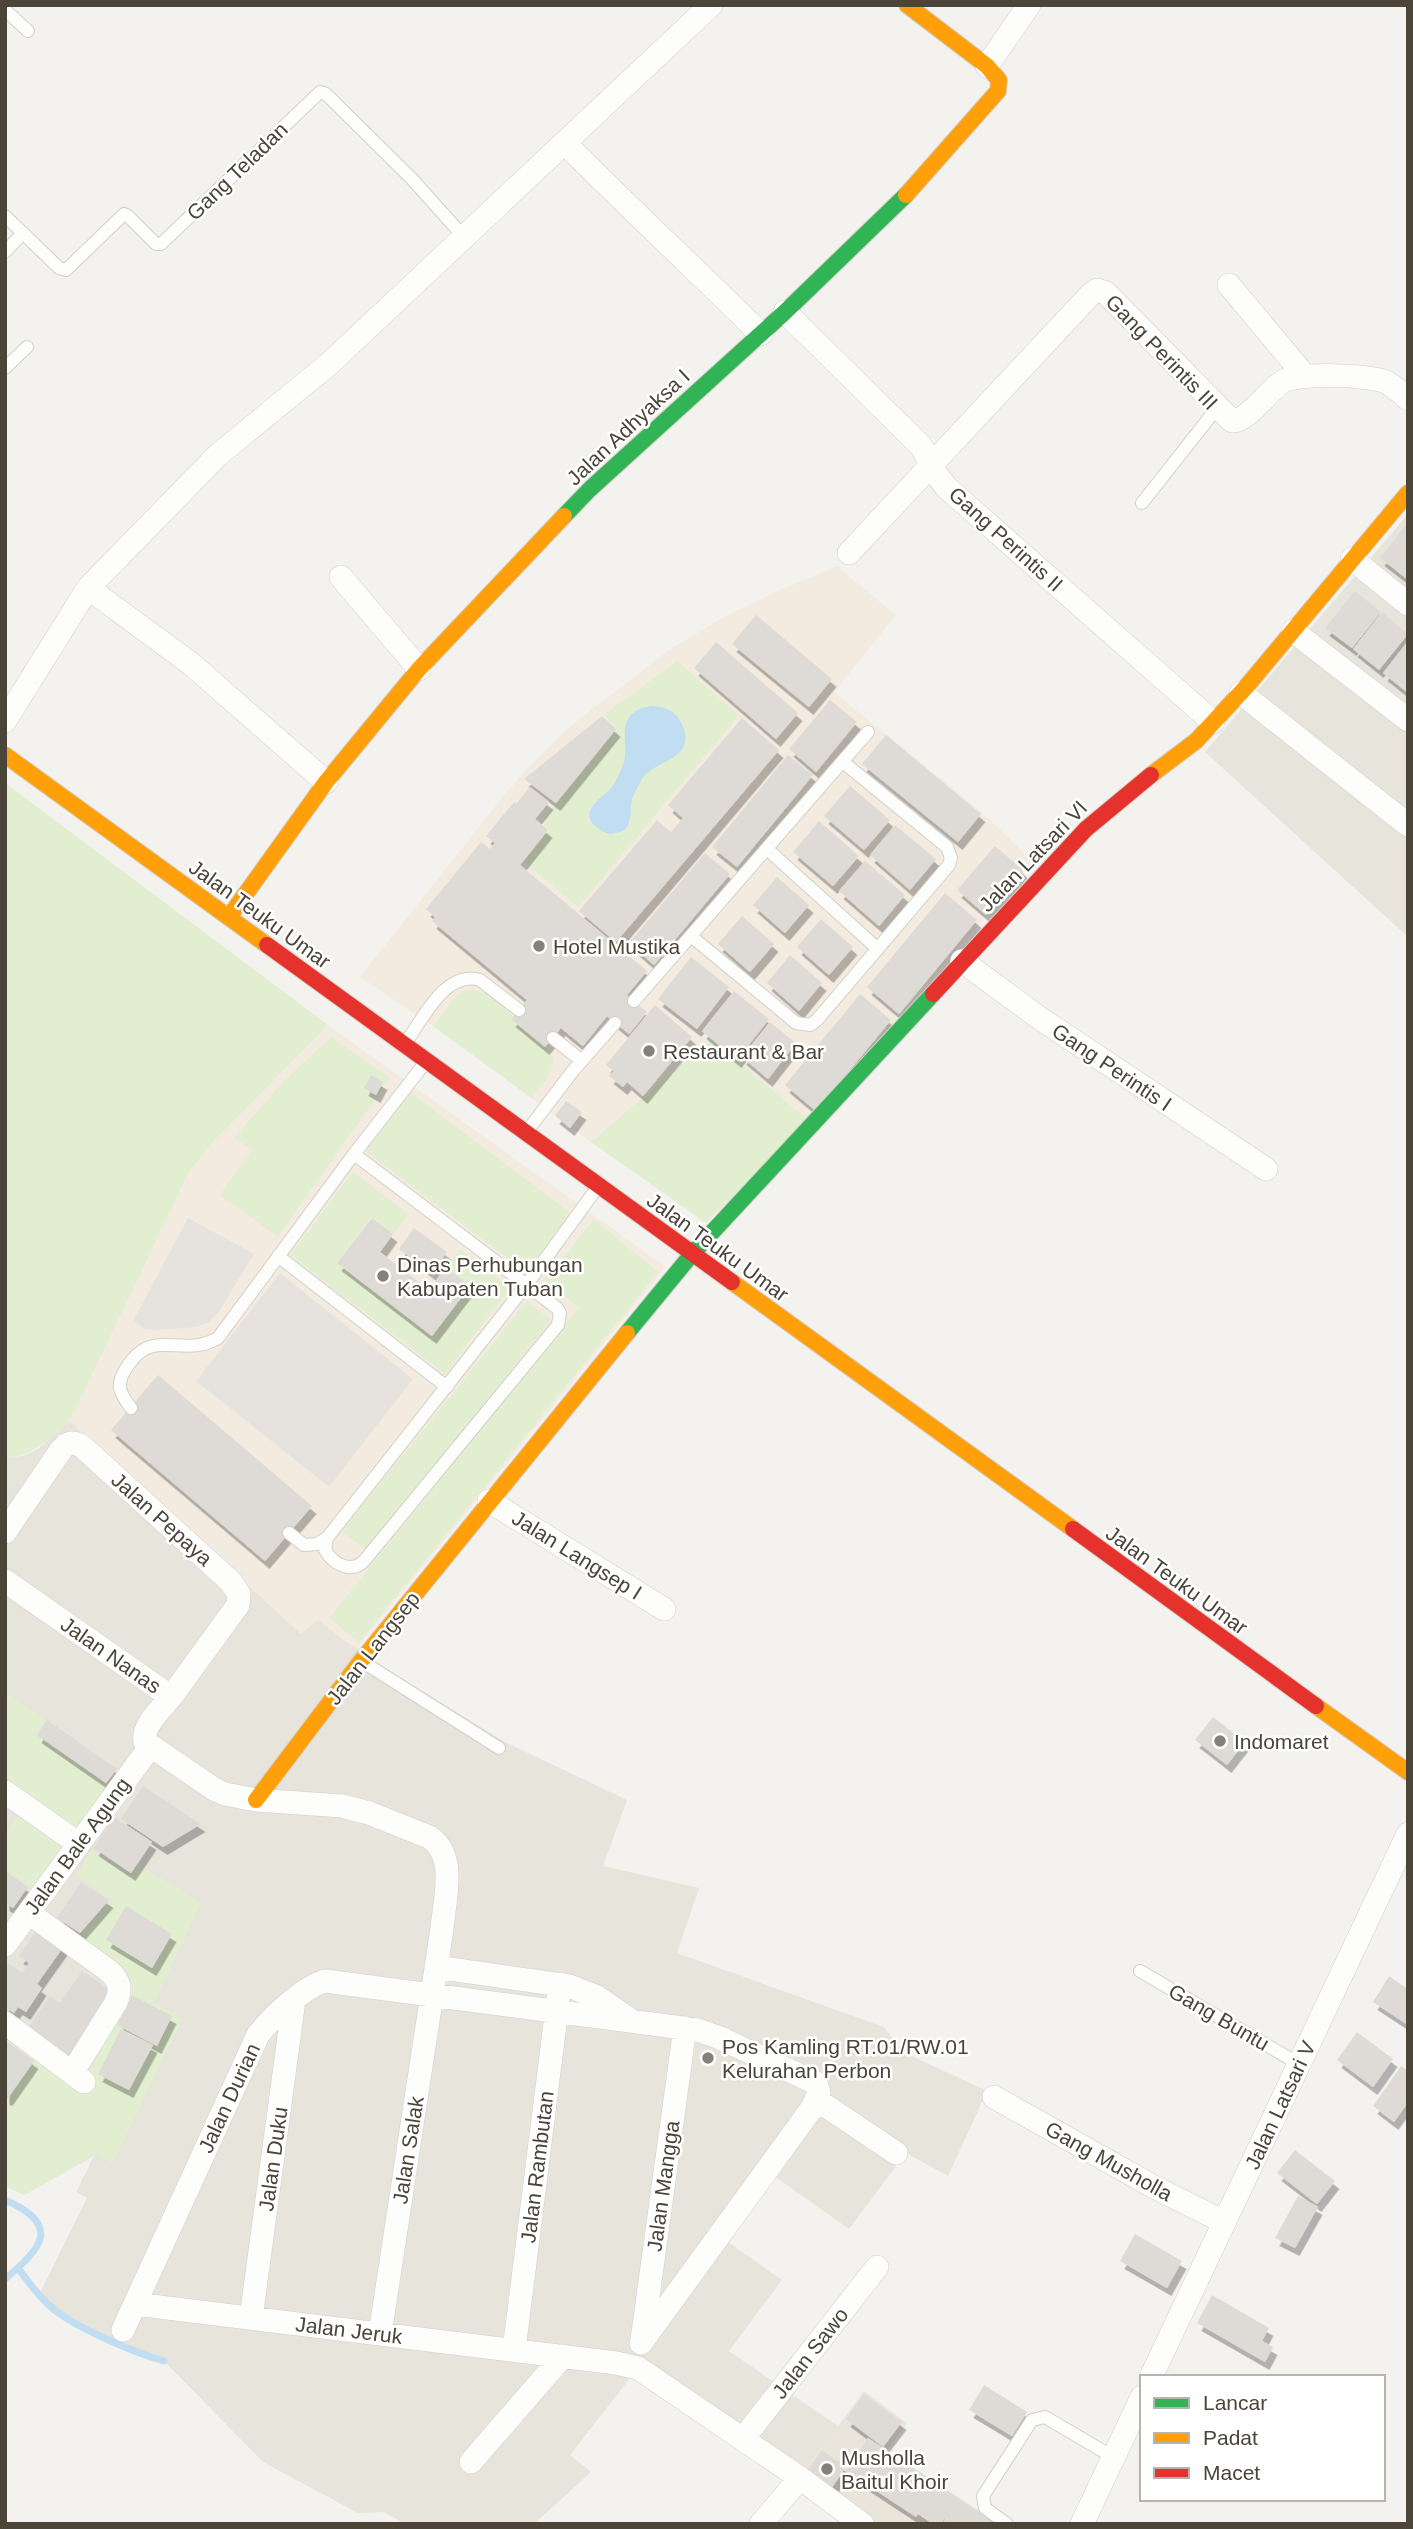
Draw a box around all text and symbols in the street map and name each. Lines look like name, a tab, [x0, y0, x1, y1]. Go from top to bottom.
street label: Gang Teladan	[182, 117, 292, 225]
street label: Gang Perintis III	[1101, 290, 1223, 414]
street label: Jalan Adhyaksa I	[562, 364, 694, 490]
street label: Gang Perintis II	[945, 482, 1067, 596]
street label: Jalan Latsari VI	[974, 796, 1092, 916]
street label: Jalan Teuku Umar	[185, 855, 335, 973]
place label: Hotel Mustika	[553, 935, 681, 958]
marker: Hotel Mustika	[531, 938, 547, 954]
street label: Gang Perintis I	[1048, 1019, 1176, 1115]
place label: Restaurant & Bar	[663, 1040, 824, 1063]
marker: Restaurant & Bar	[641, 1043, 657, 1059]
street label: Jalan Teuku Umar	[643, 1188, 793, 1306]
place label: Dinas Perhubungan Kabupaten Tuban	[397, 1253, 583, 1300]
marker: Dinas Perhubungan Kabupaten Tuban	[375, 1268, 391, 1284]
street label: Jalan Pepaya	[107, 1468, 217, 1570]
street label: Jalan Langsep I	[508, 1506, 646, 1604]
street label: Jalan Teuku Umar	[1102, 1521, 1252, 1639]
street label: Jalan Langsep	[322, 1587, 424, 1709]
street label: Jalan Nanas	[57, 1612, 165, 1698]
place label: Indomaret	[1234, 1730, 1329, 1753]
marker: Indomaret	[1212, 1733, 1228, 1749]
street label: Jalan Bale Agung	[20, 1773, 134, 1919]
street label: Gang Buntu	[1165, 1979, 1273, 2055]
place label: Pos Kamling RT.01/RW.01 Kelurahan Perbon	[722, 2035, 969, 2082]
street label: Jalan Latsari V	[1240, 2037, 1320, 2173]
street label: Jalan Durian	[194, 2040, 264, 2156]
marker: Pos Kamling RT.01/RW.01 Kelurahan Perbon	[700, 2050, 716, 2066]
street label: Jalan Rambutan	[516, 2090, 558, 2244]
street label: Jalan Salak	[388, 2094, 428, 2205]
street label: Jalan Duku	[254, 2105, 292, 2213]
street label: Gang Musholla	[1042, 2117, 1177, 2205]
street label: Jalan Mangga	[642, 2119, 684, 2253]
street label: Jalan Sawo	[768, 2303, 852, 2403]
street label: Jalan Jeruk	[294, 2312, 404, 2348]
legend	[1140, 2375, 1385, 2501]
text: Lancar	[1203, 2391, 1267, 2414]
text: Padat	[1203, 2426, 1258, 2449]
place label: Musholla Baitul Khoir	[841, 2446, 948, 2493]
marker: Musholla Baitul Khoir	[819, 2461, 835, 2477]
text: Macet	[1203, 2461, 1260, 2484]

